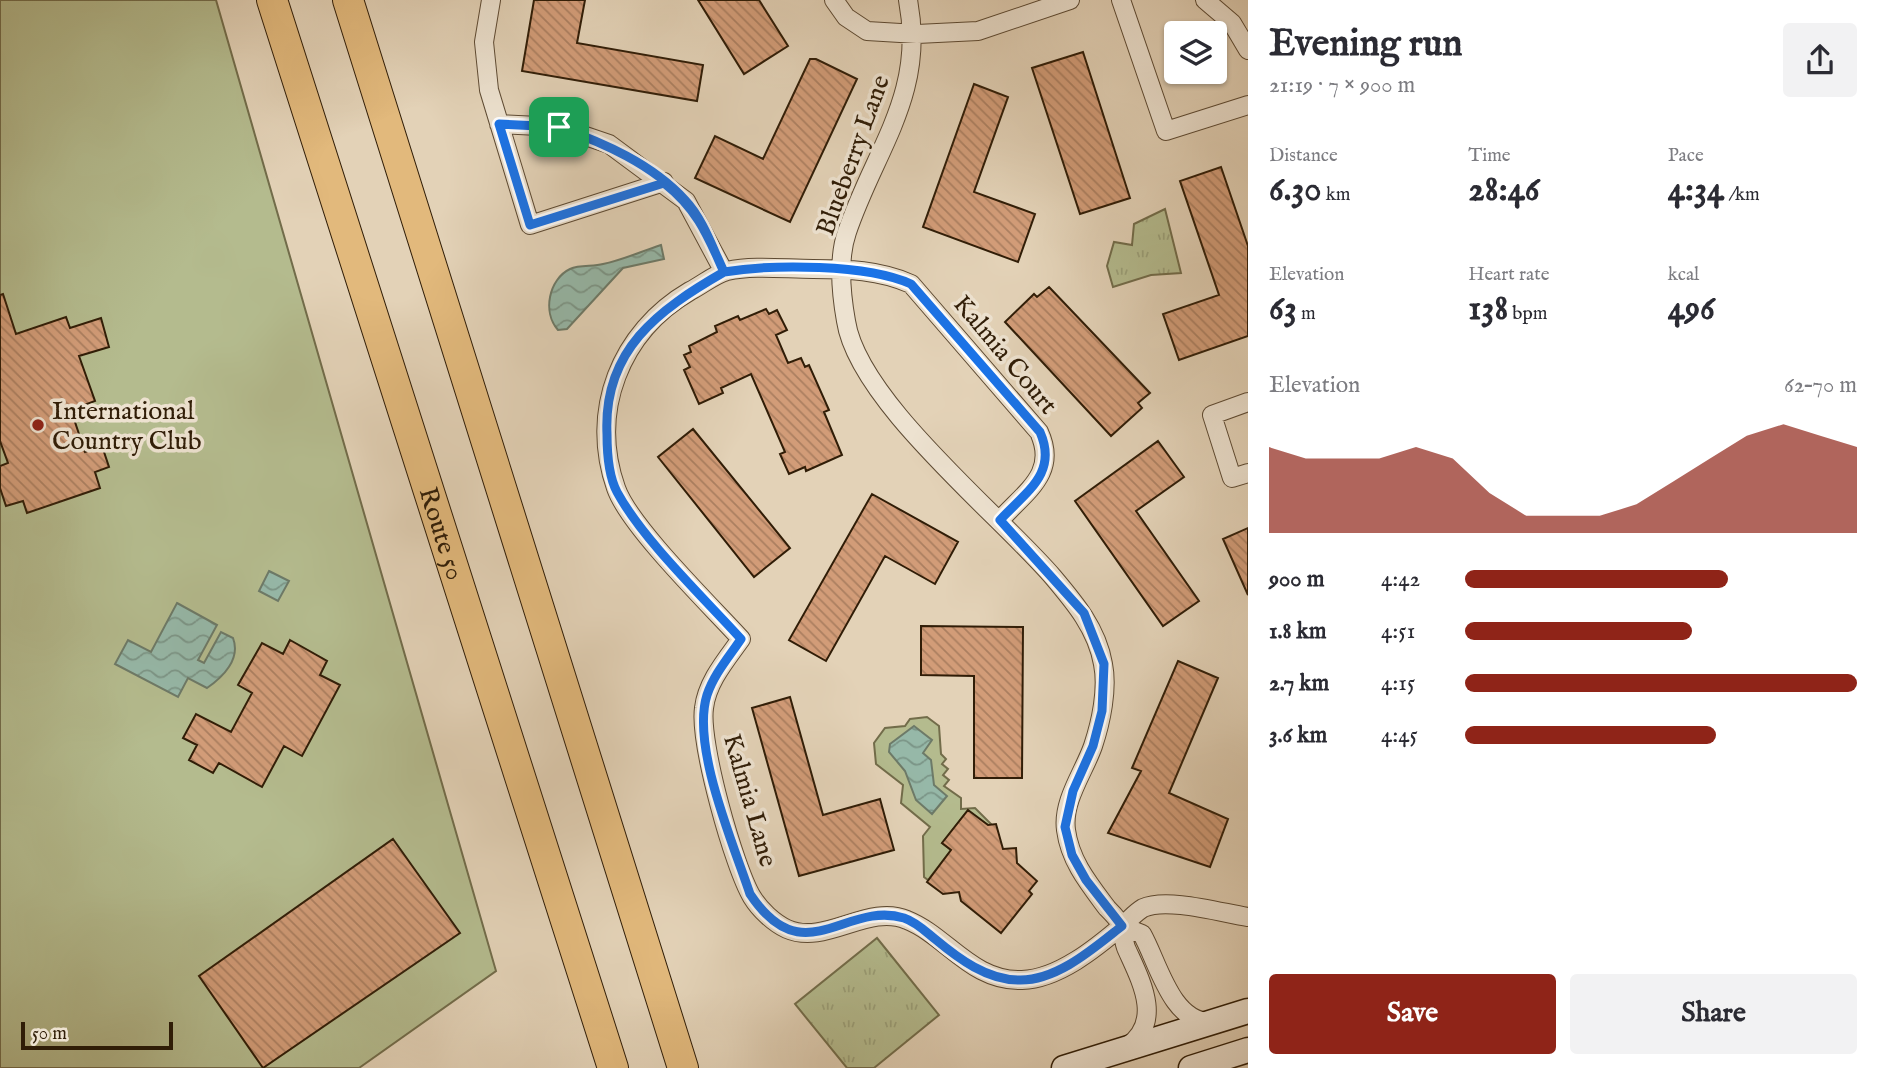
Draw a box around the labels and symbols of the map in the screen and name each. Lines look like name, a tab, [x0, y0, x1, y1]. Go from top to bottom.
street label: Blueberry Lane	[809, 71, 898, 240]
pin	[529, 97, 589, 157]
street label: Kalmia Court	[945, 289, 1064, 421]
place label: International Country Club	[52, 395, 202, 458]
marker: International Country Club	[30, 417, 46, 433]
street label: Route 50	[411, 483, 471, 585]
street label: Kalmia Lane	[715, 730, 784, 871]
scale bar	[21, 1019, 173, 1051]

